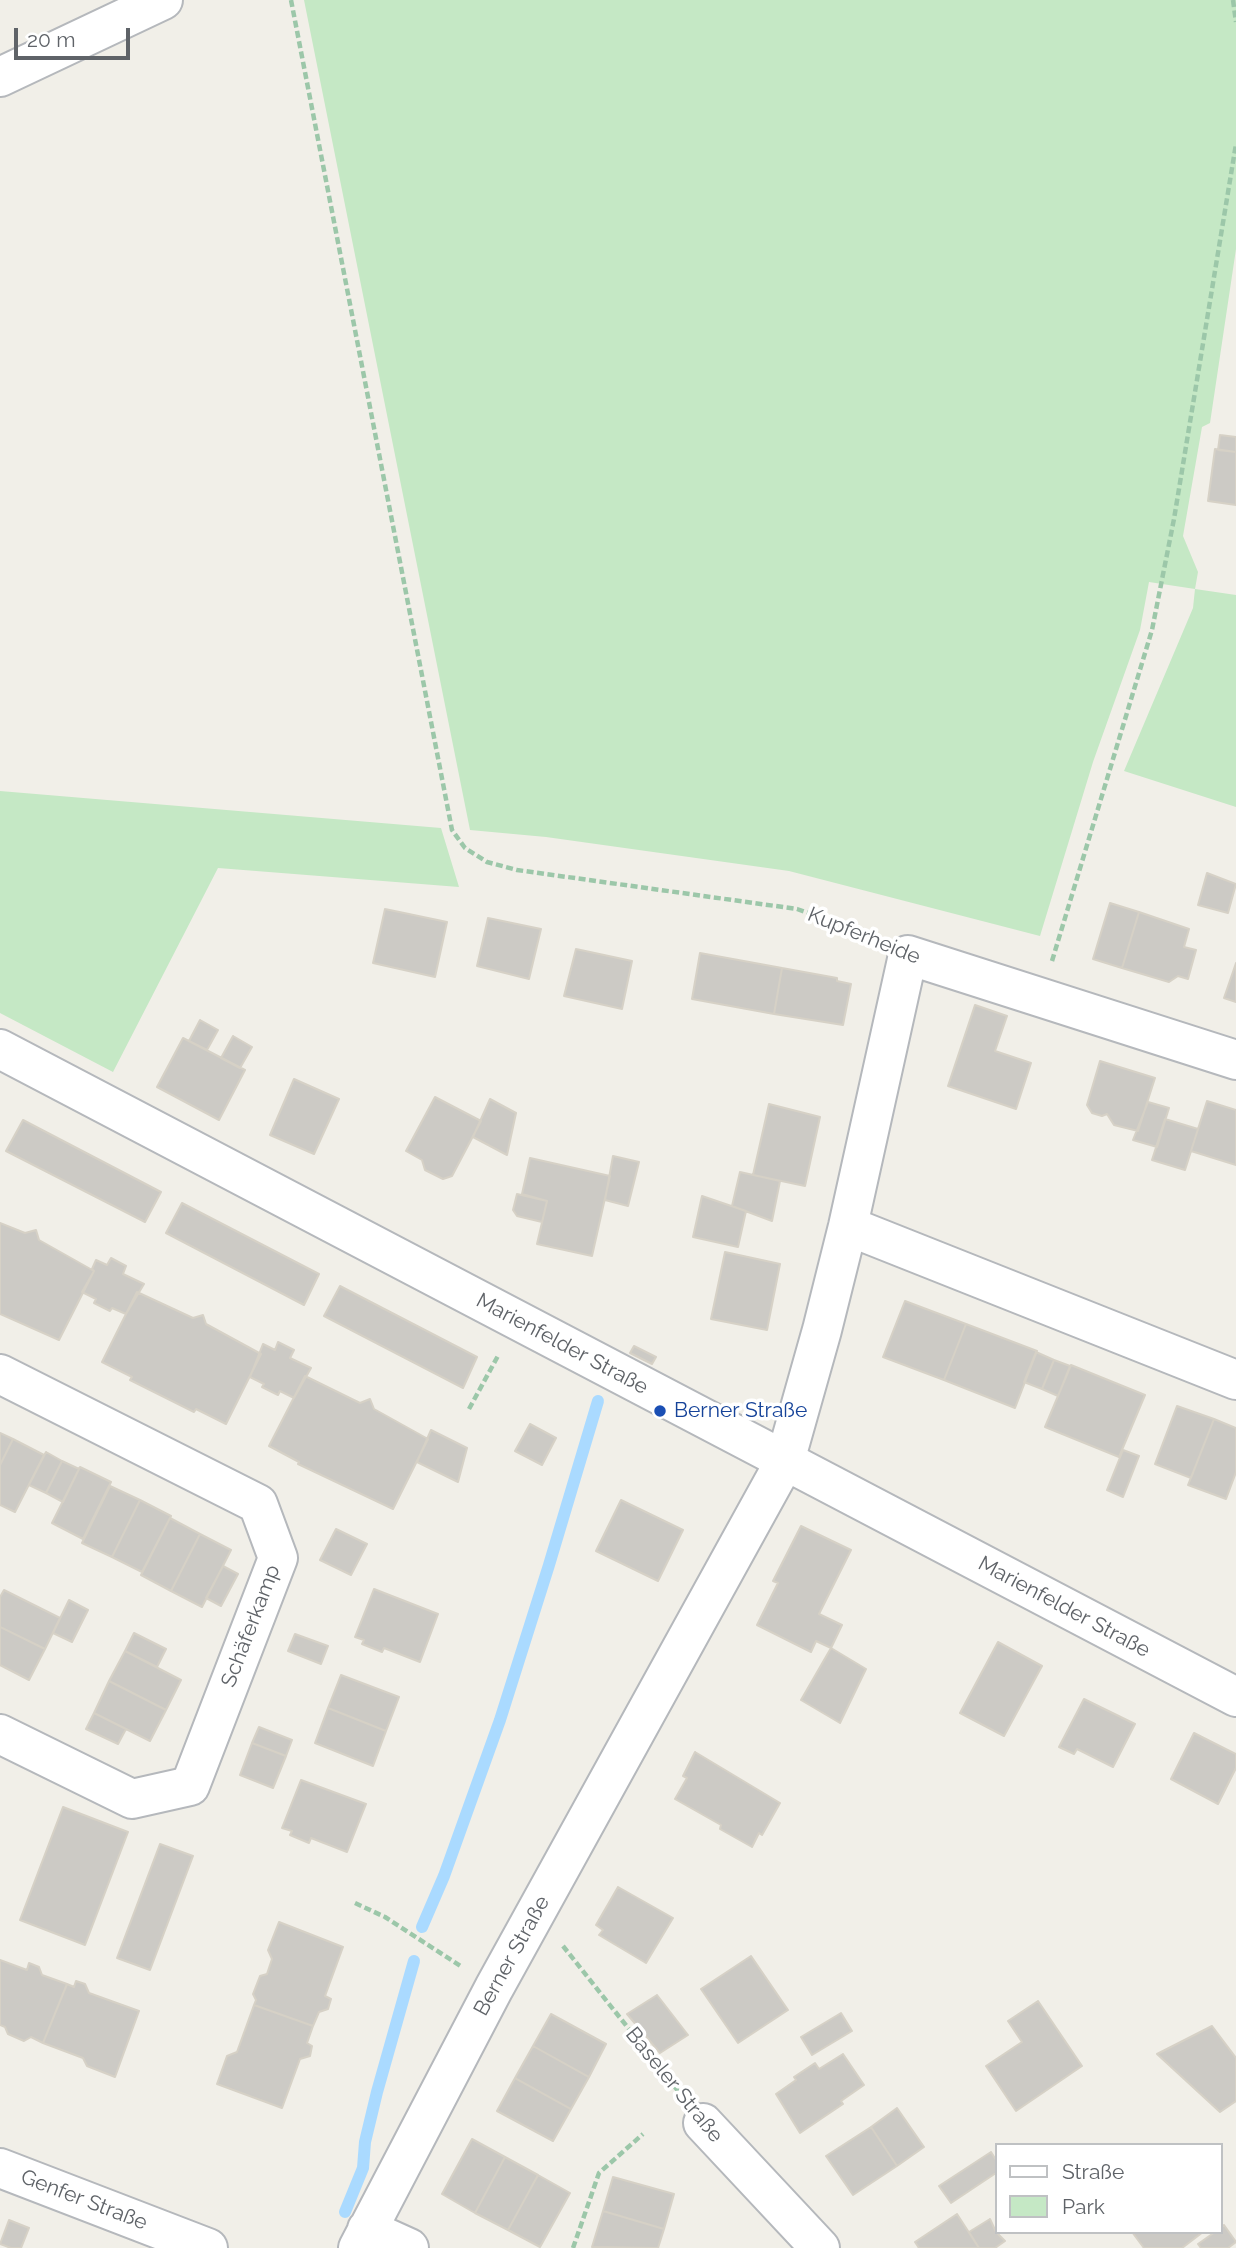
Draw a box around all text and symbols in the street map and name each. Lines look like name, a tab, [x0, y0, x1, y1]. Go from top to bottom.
scale bar	[18, 14, 133, 58]
text: 20 m	[27, 27, 75, 52]
street label: Kupferheide	[804, 902, 924, 970]
street label: Marienfelder Straße	[472, 1288, 652, 1400]
place label: Berner Straße	[674, 1398, 807, 1424]
marker: Berner Straße	[652, 1403, 668, 1419]
street label: Marienfelder Straße	[974, 1551, 1154, 1663]
street label: Schäferkamp	[216, 1561, 286, 1691]
street label: Berner Straße	[469, 1892, 555, 2020]
street label: Baseler Straße	[620, 2022, 728, 2148]
legend	[995, 2143, 1222, 2234]
text: Straße	[1062, 2159, 1124, 2184]
street label: Genfer Straße	[17, 2164, 151, 2236]
text: Park	[1062, 2194, 1105, 2219]

